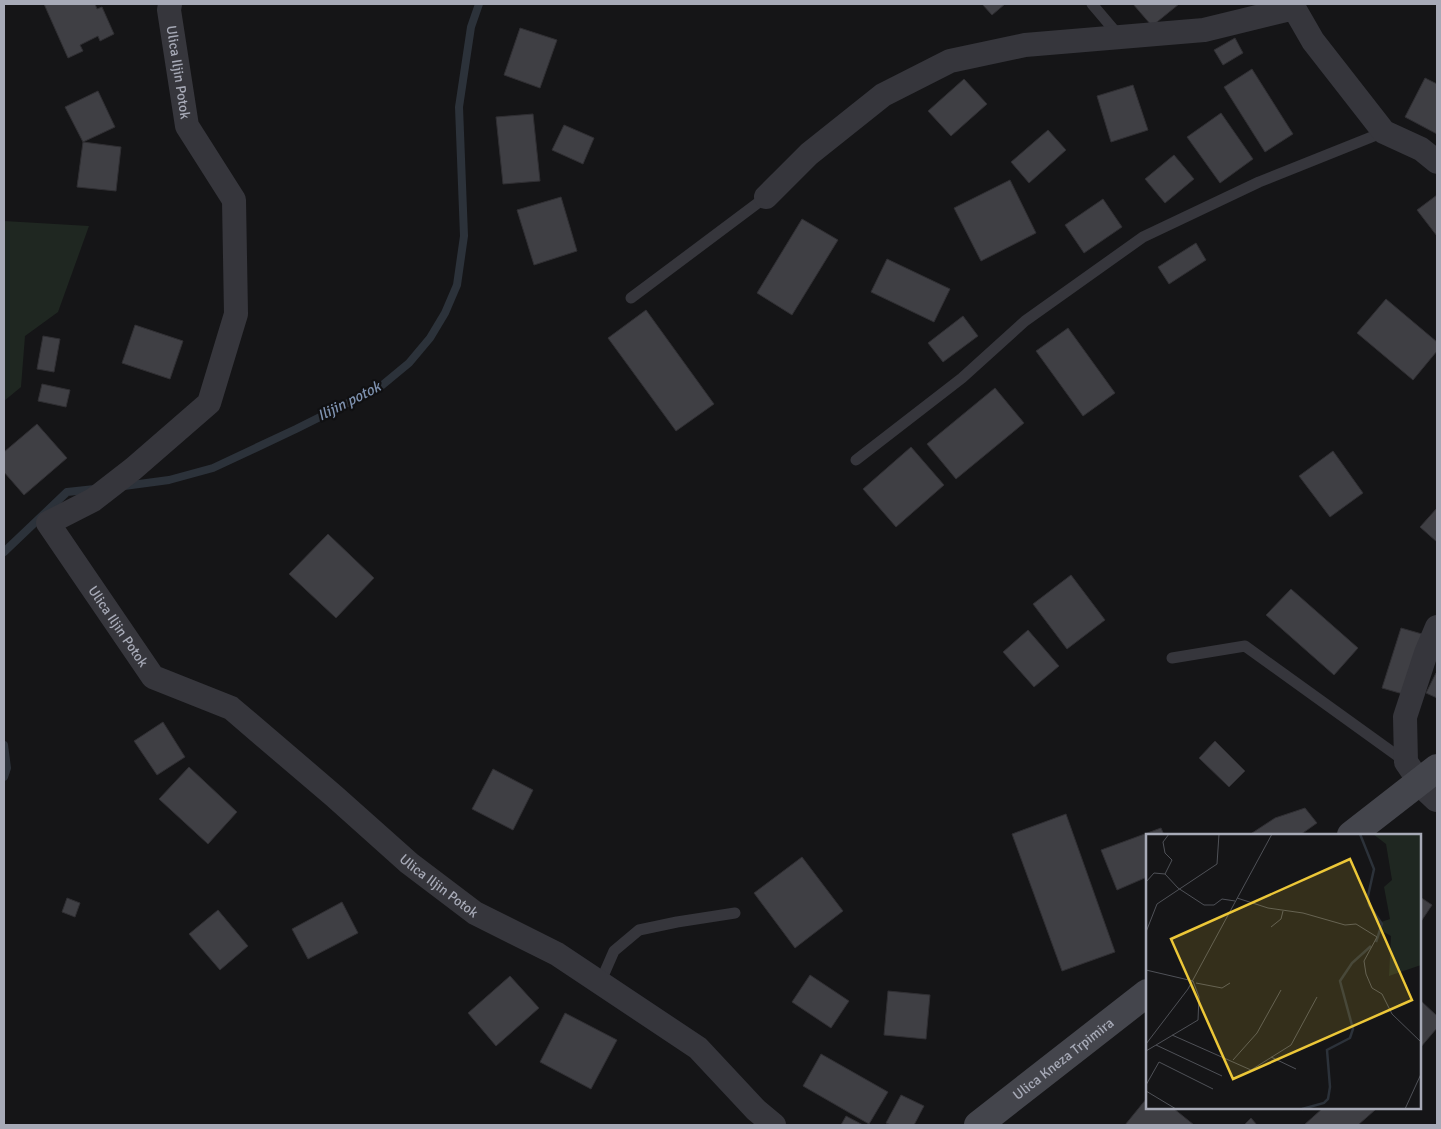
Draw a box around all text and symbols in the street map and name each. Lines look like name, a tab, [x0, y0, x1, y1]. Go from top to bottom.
street label: Ulica Iljin Potok	[163, 24, 194, 120]
water label: Ilijin potok	[314, 377, 385, 425]
street label: Ulica Iljin Potok	[84, 583, 152, 670]
inset map	[1146, 834, 1421, 1109]
street label: Ulica Iljin Potok	[396, 851, 481, 921]
street label: Ulica Kneza Trpimira	[1010, 1014, 1117, 1104]

